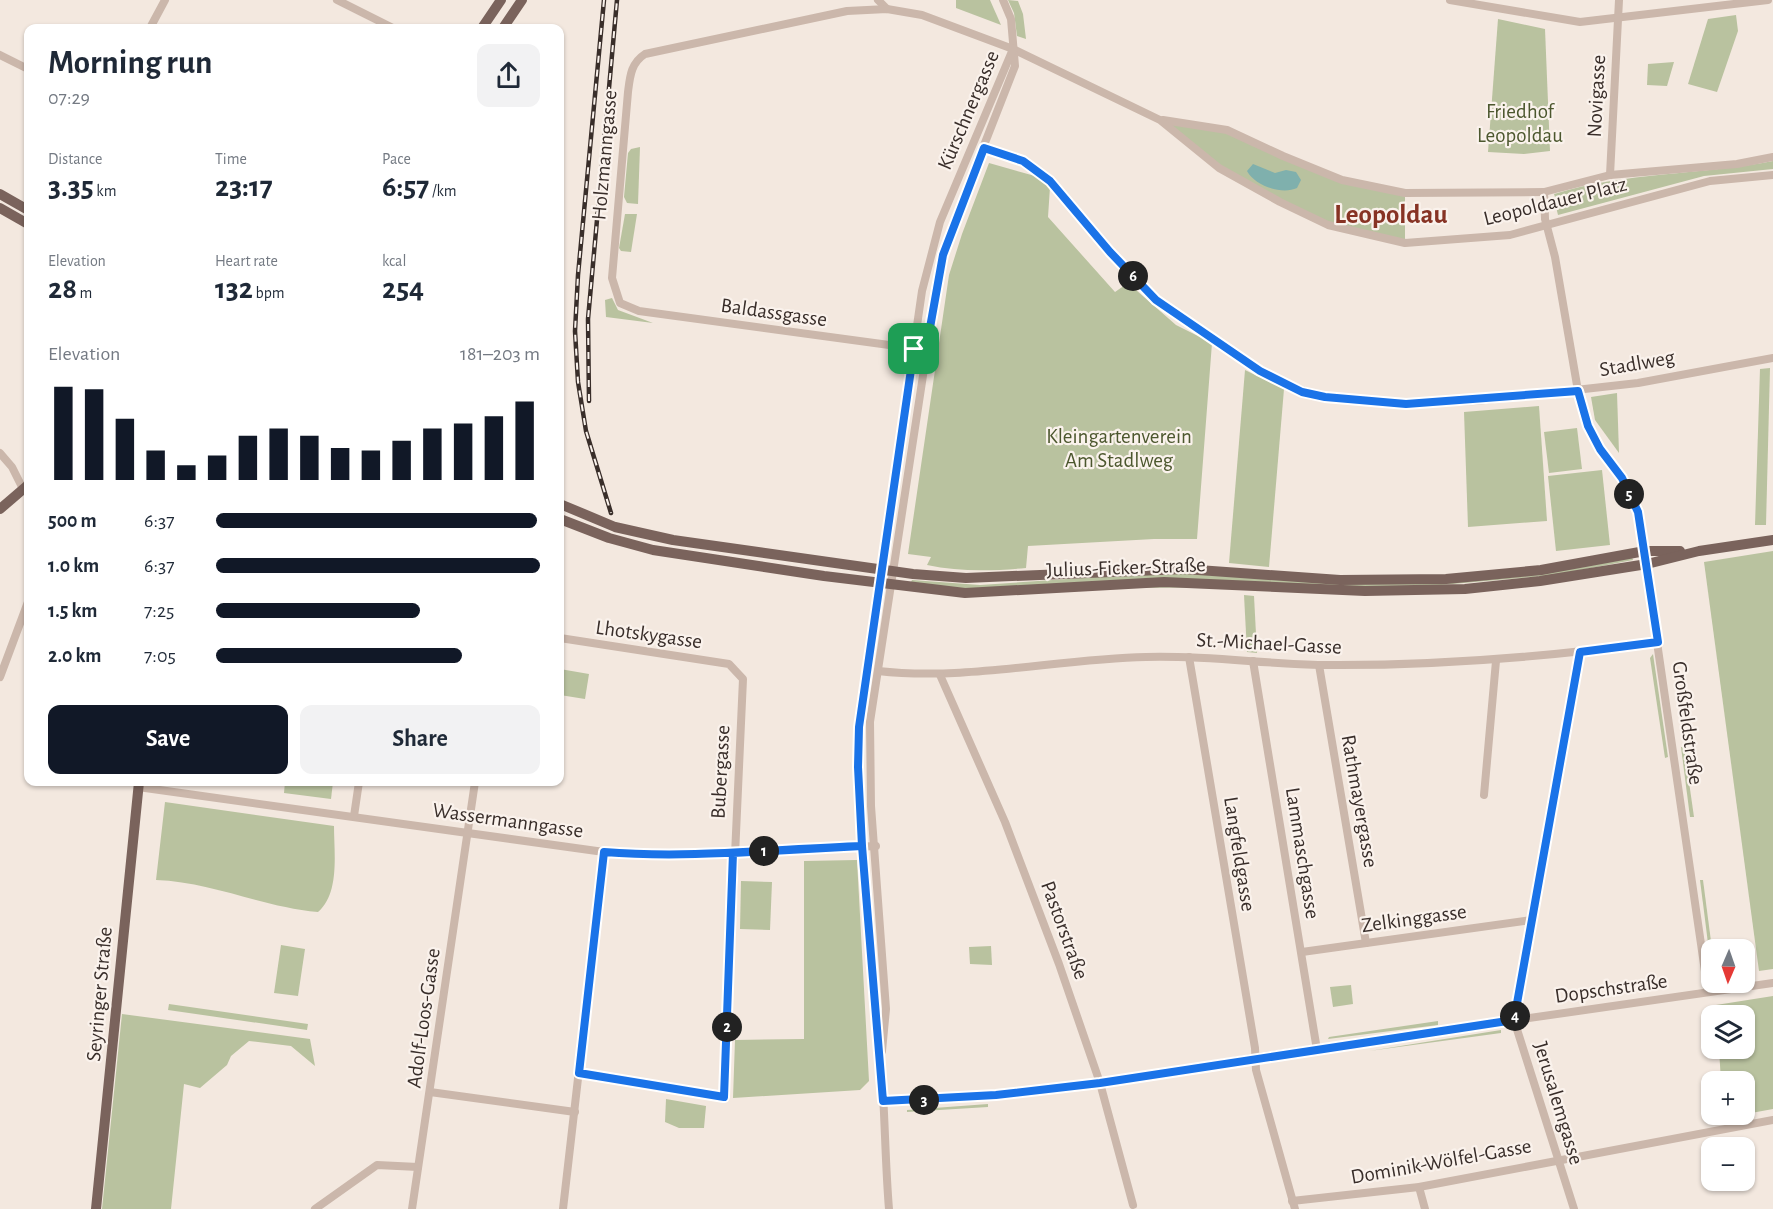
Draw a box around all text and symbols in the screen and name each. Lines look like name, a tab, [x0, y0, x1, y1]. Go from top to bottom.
button: share	[477, 44, 540, 107]
text: Morning run	[48, 47, 212, 80]
street label: Kürschnergasse	[934, 48, 1003, 173]
street label: Novigasse	[1584, 54, 1609, 138]
text: 07:29	[48, 88, 90, 108]
street label: Holzmanngasse	[588, 89, 621, 221]
park label: Friedhof Leopoldau	[1477, 101, 1563, 146]
text: Distance	[48, 151, 102, 167]
text: Time	[215, 151, 247, 167]
text: Pace	[382, 151, 411, 167]
text: 3.35	[48, 172, 94, 202]
text: 23:17	[215, 172, 273, 202]
text: 6:57	[382, 172, 429, 202]
street label: Leopoldauer Platz	[1481, 174, 1629, 229]
text: km	[94, 183, 116, 199]
text: /km	[429, 183, 457, 199]
district label: Leopoldau	[1334, 201, 1448, 228]
text: Elevation	[48, 253, 106, 269]
text: Heart rate	[215, 253, 278, 269]
text: kcal	[382, 253, 406, 269]
pin: 6	[1118, 261, 1148, 291]
text: 6	[1129, 268, 1137, 284]
text: 28	[48, 274, 77, 304]
text: 132	[215, 274, 253, 304]
text: 254	[382, 274, 424, 304]
text: m	[77, 285, 92, 301]
text: bpm	[253, 285, 285, 301]
street label: Baldassgasse	[719, 295, 828, 330]
pin	[888, 323, 939, 374]
icon: arrive	[897, 332, 930, 365]
text: Elevation	[48, 344, 120, 364]
text: 181–203 m	[460, 344, 540, 364]
street label: Stadlweg	[1598, 346, 1677, 380]
park label: Kleingartenverein Am Stadlweg	[1046, 426, 1192, 471]
pin: 5	[1614, 479, 1644, 509]
text: 5	[1626, 486, 1632, 502]
text: 500 m	[48, 511, 97, 531]
text: 6:37	[144, 511, 175, 531]
street label: Julius-Ficker-Straße	[1046, 554, 1206, 581]
text: 1.0 km	[48, 556, 99, 576]
text: 6:37	[144, 556, 175, 576]
text: 1.5 km	[48, 601, 97, 621]
text: 7:25	[144, 601, 174, 621]
street label: Lhotskygasse	[594, 617, 704, 652]
street label: St.-Michael-Gasse	[1196, 629, 1342, 658]
text: 2.0 km	[48, 646, 101, 666]
text: 7:05	[144, 646, 176, 666]
street label: Großfeldstraße	[1668, 660, 1707, 786]
button: Save	[48, 705, 288, 774]
button: Share	[300, 705, 540, 774]
street label: Bubergasse	[708, 724, 733, 820]
street label: Rathmayergasse	[1337, 733, 1382, 869]
street label: Lammaschgasse	[1282, 786, 1323, 920]
street label: Langfeldgasse	[1220, 795, 1259, 913]
street label: Wassermanngasse	[431, 800, 585, 841]
pin: 1	[749, 836, 779, 866]
text: 1	[761, 843, 767, 859]
street label: Pastorstraße	[1037, 878, 1092, 982]
street label: Zelkinggasse	[1360, 901, 1468, 936]
street label: Seyringer Straße	[83, 926, 116, 1062]
north arrow	[1701, 939, 1755, 993]
map controls	[1701, 939, 1755, 1191]
street label: Adolf-Loos-Gasse	[403, 947, 444, 1089]
street label: Dopschstraße	[1553, 970, 1669, 1007]
pin: 4	[1500, 1001, 1530, 1031]
button: layers	[1701, 1005, 1755, 1059]
text: 4	[1511, 1008, 1519, 1024]
pin: 2	[712, 1012, 742, 1042]
text: 2	[723, 1019, 731, 1035]
street label: Jerusalemgasse	[1530, 1039, 1587, 1167]
button: +	[1701, 1071, 1755, 1125]
pin: 3	[909, 1085, 939, 1115]
text: 3	[921, 1092, 927, 1108]
street label: Dominik-Wölfel-Gasse	[1349, 1135, 1533, 1188]
button: −	[1701, 1137, 1755, 1191]

